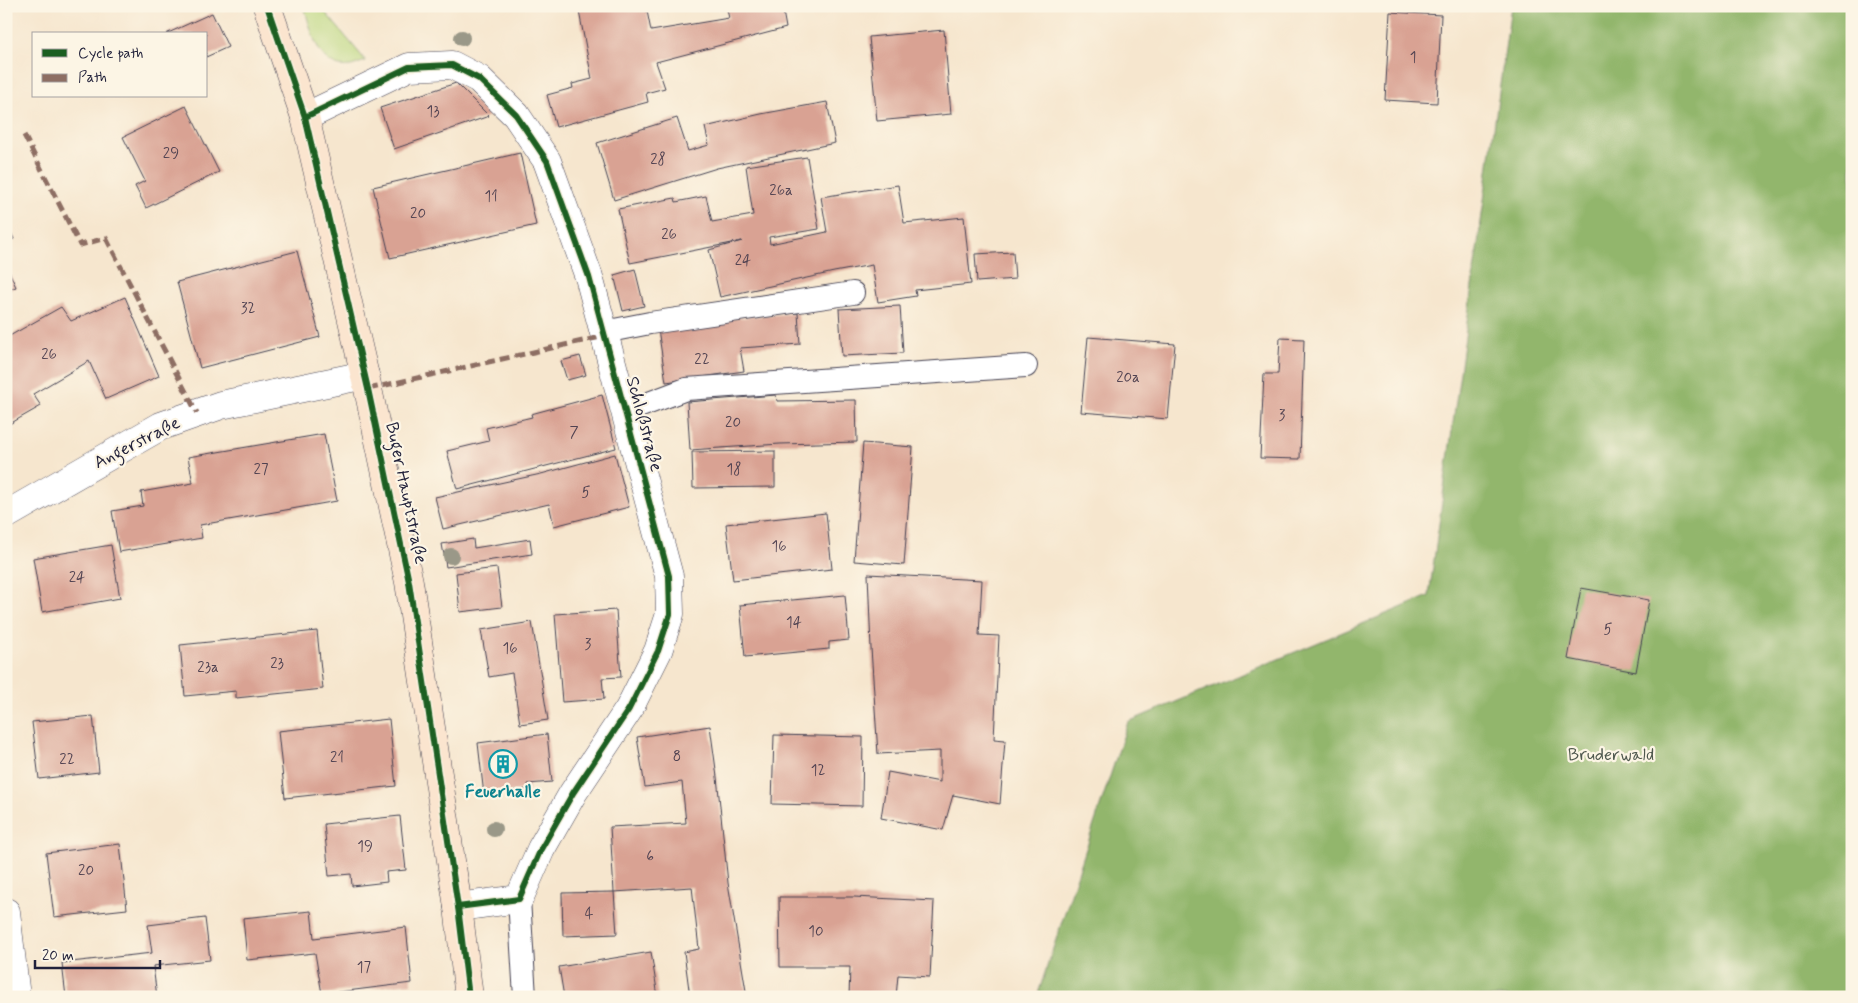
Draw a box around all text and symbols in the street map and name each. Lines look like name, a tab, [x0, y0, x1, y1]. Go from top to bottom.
legend	[32, 32, 208, 98]
text: Cycle path	[78, 44, 143, 64]
house number: 1	[1410, 48, 1416, 68]
text: Path	[78, 68, 107, 88]
house number: 13	[426, 102, 440, 122]
house number: 29	[163, 144, 179, 164]
house number: 28	[650, 150, 666, 170]
house number: 26a	[769, 181, 793, 201]
house number: 11	[484, 187, 498, 207]
house number: 20	[410, 204, 426, 224]
house number: 26	[661, 225, 677, 245]
house number: 24	[735, 251, 751, 271]
house number: 32	[241, 299, 255, 319]
house number: 26	[41, 345, 57, 365]
house number: 22	[694, 350, 710, 370]
house number: 20a	[1116, 368, 1140, 388]
street label: Schloßstraße	[620, 374, 668, 474]
house number: 3	[1279, 406, 1286, 426]
street label: Angerstraße	[90, 411, 185, 477]
house number: 20	[725, 413, 741, 433]
street label: Buger Hauptstraße	[377, 420, 433, 567]
house number: 7	[569, 423, 579, 443]
house number: 27	[254, 460, 269, 480]
house number: 18	[727, 460, 741, 480]
house number: 5	[581, 483, 591, 503]
house number: 16	[771, 537, 787, 557]
house number: 24	[69, 568, 85, 588]
house number: 14	[786, 613, 802, 633]
house number: 5	[1603, 620, 1613, 640]
house number: 3	[585, 635, 592, 655]
house number: 16	[502, 639, 518, 659]
house number: 23	[270, 654, 284, 674]
house number: 23a	[197, 658, 219, 678]
park label: Bruderwald	[1568, 743, 1654, 767]
house number: 8	[673, 747, 681, 767]
house number: 21	[330, 748, 344, 768]
building icon: Feuerhalle	[488, 749, 518, 779]
house number: 22	[59, 750, 75, 770]
house number: 12	[811, 761, 825, 781]
place label: Feuerhalle	[465, 780, 541, 804]
house number: 19	[357, 837, 373, 857]
house number: 6	[646, 847, 654, 867]
house number: 20	[78, 861, 94, 881]
house number: 4	[585, 904, 594, 924]
house number: 10	[808, 922, 824, 942]
scale bar	[35, 938, 160, 970]
text: 20 m	[42, 946, 74, 966]
house number: 17	[357, 958, 372, 978]

